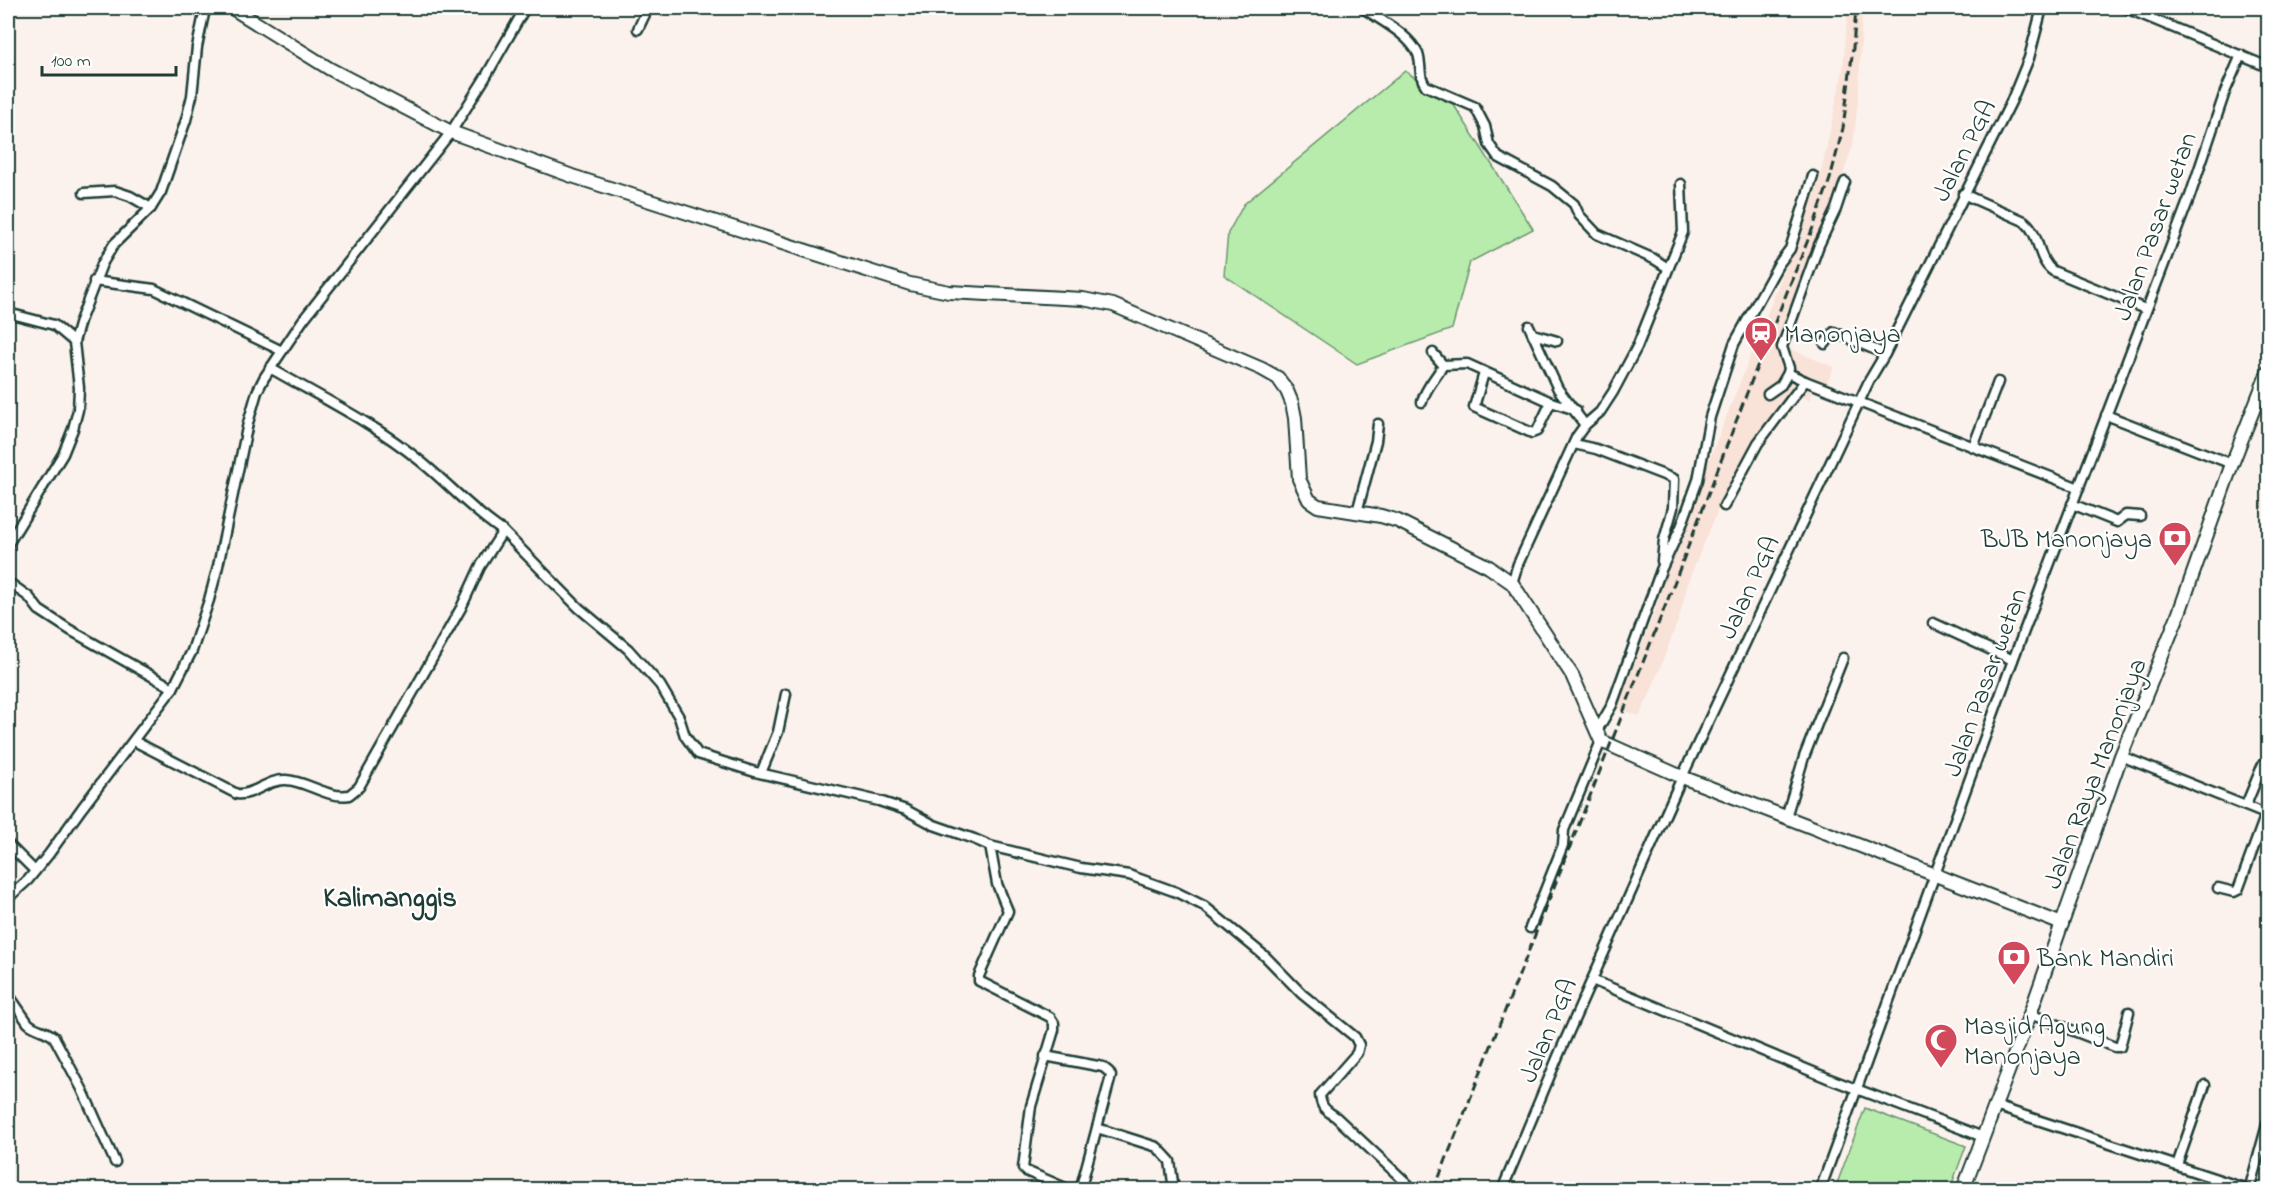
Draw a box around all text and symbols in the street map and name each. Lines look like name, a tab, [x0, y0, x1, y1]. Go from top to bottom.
scale bar	[42, 39, 176, 77]
text: 100 m	[51, 49, 91, 75]
street label: Jalan PGA	[1924, 94, 2008, 209]
street label: Jalan Pasar wetan	[2105, 127, 2209, 327]
station icon: Manonjaya	[1743, 315, 1779, 362]
place label: Manonjaya	[1784, 317, 1901, 355]
bank icon: BJB Manonjaya	[2157, 520, 2193, 567]
place label: BJB Manonjaya	[1980, 522, 2152, 560]
street label: Jalan PGA	[1710, 530, 1791, 646]
street label: Jalan Pasar wetan	[1935, 583, 2039, 783]
street label: Jalan Raya Manonjaya	[2035, 653, 2158, 895]
district label: Kalimanggis	[323, 879, 457, 921]
bank icon: Bank Mandiri	[1996, 939, 2032, 986]
place label: Bank Mandiri	[2036, 941, 2174, 979]
street label: Jalan PGA	[1511, 973, 1589, 1089]
place label: Masjid Agung Manonjaya	[1964, 1009, 2105, 1077]
mosque icon: Masjid Agung Manonjaya	[1923, 1022, 1959, 1069]

